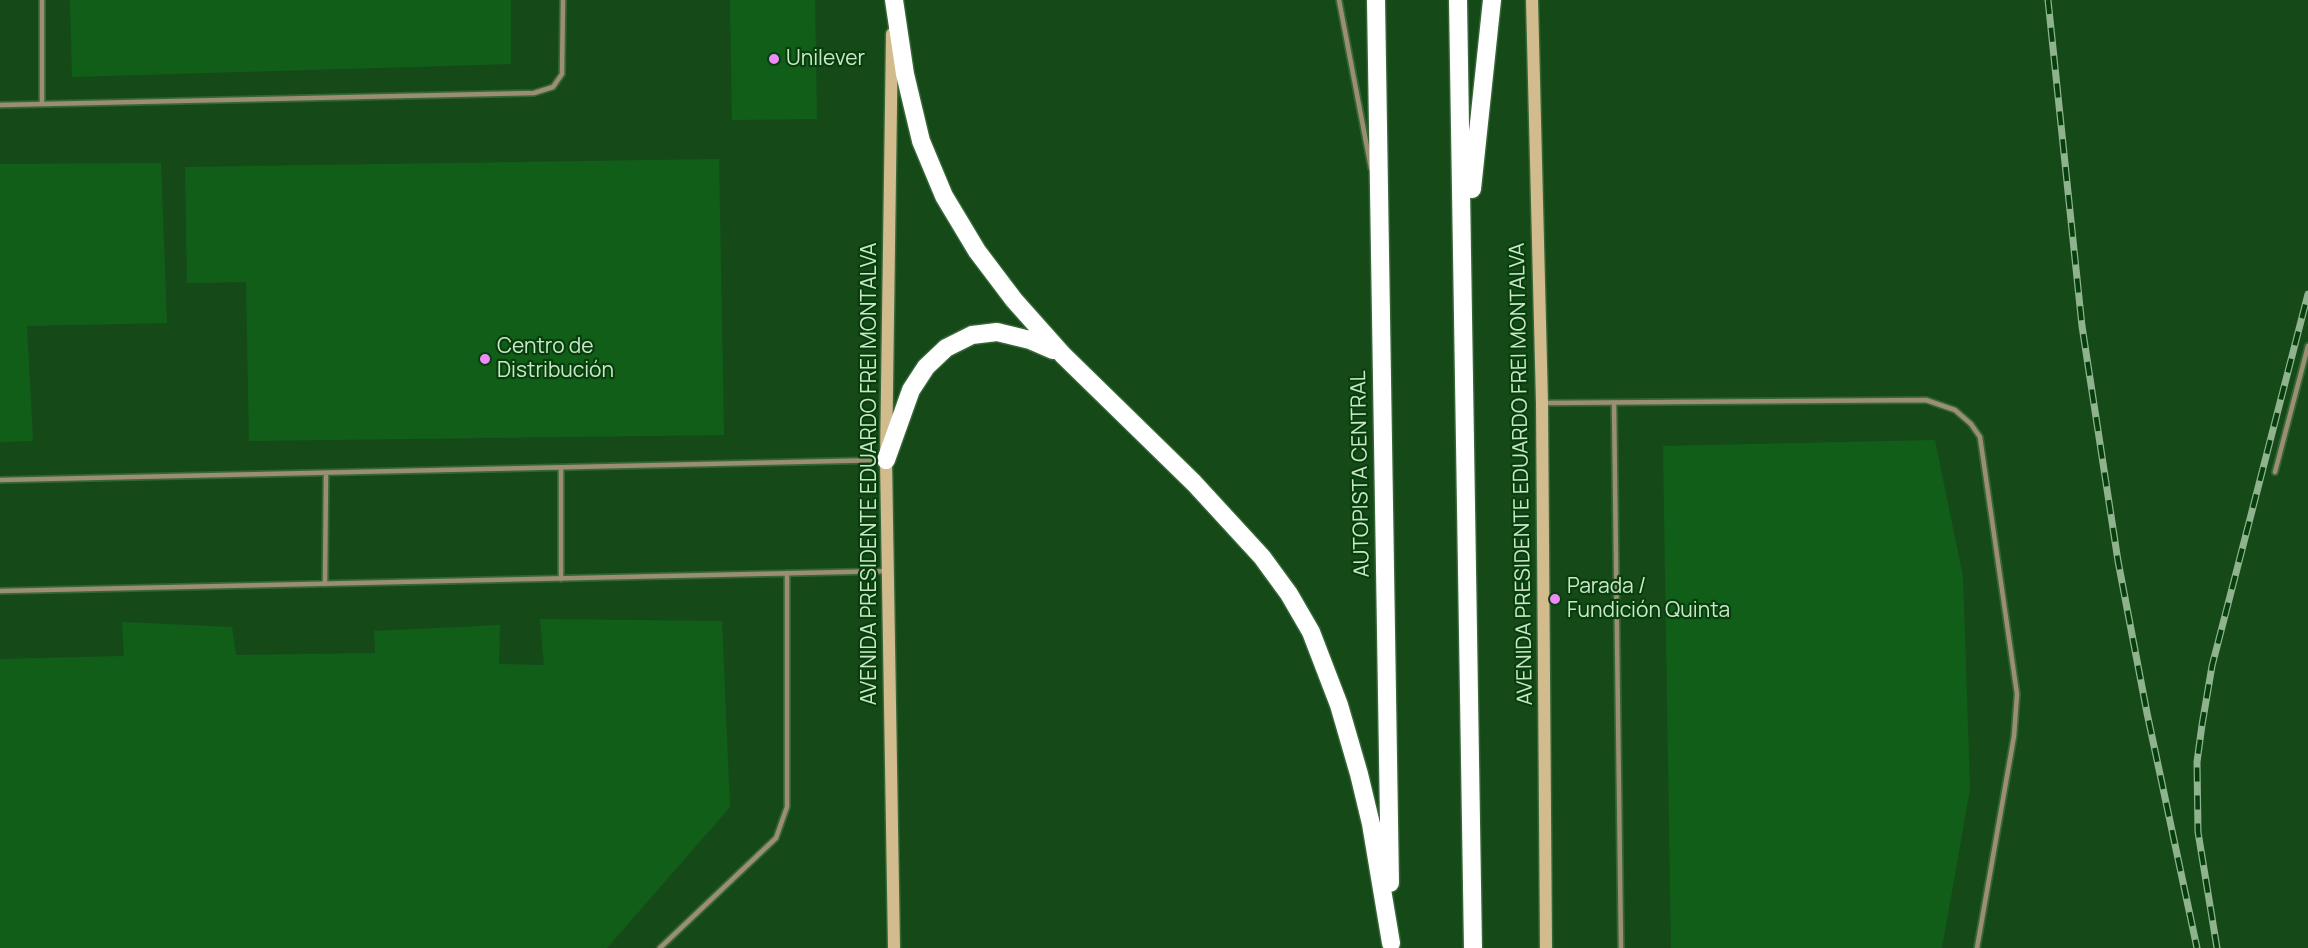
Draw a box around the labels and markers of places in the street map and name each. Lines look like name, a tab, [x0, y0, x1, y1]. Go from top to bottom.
place label: Unilever	[786, 46, 865, 72]
marker: Unilever	[767, 52, 781, 66]
place label: Centro de Distribución	[497, 334, 614, 384]
marker: Centro de Distribución	[478, 352, 492, 366]
place label: Parada / Fundición Quinta	[1567, 574, 1730, 624]
marker: Parada / Fundición Quinta	[1548, 592, 1562, 606]

